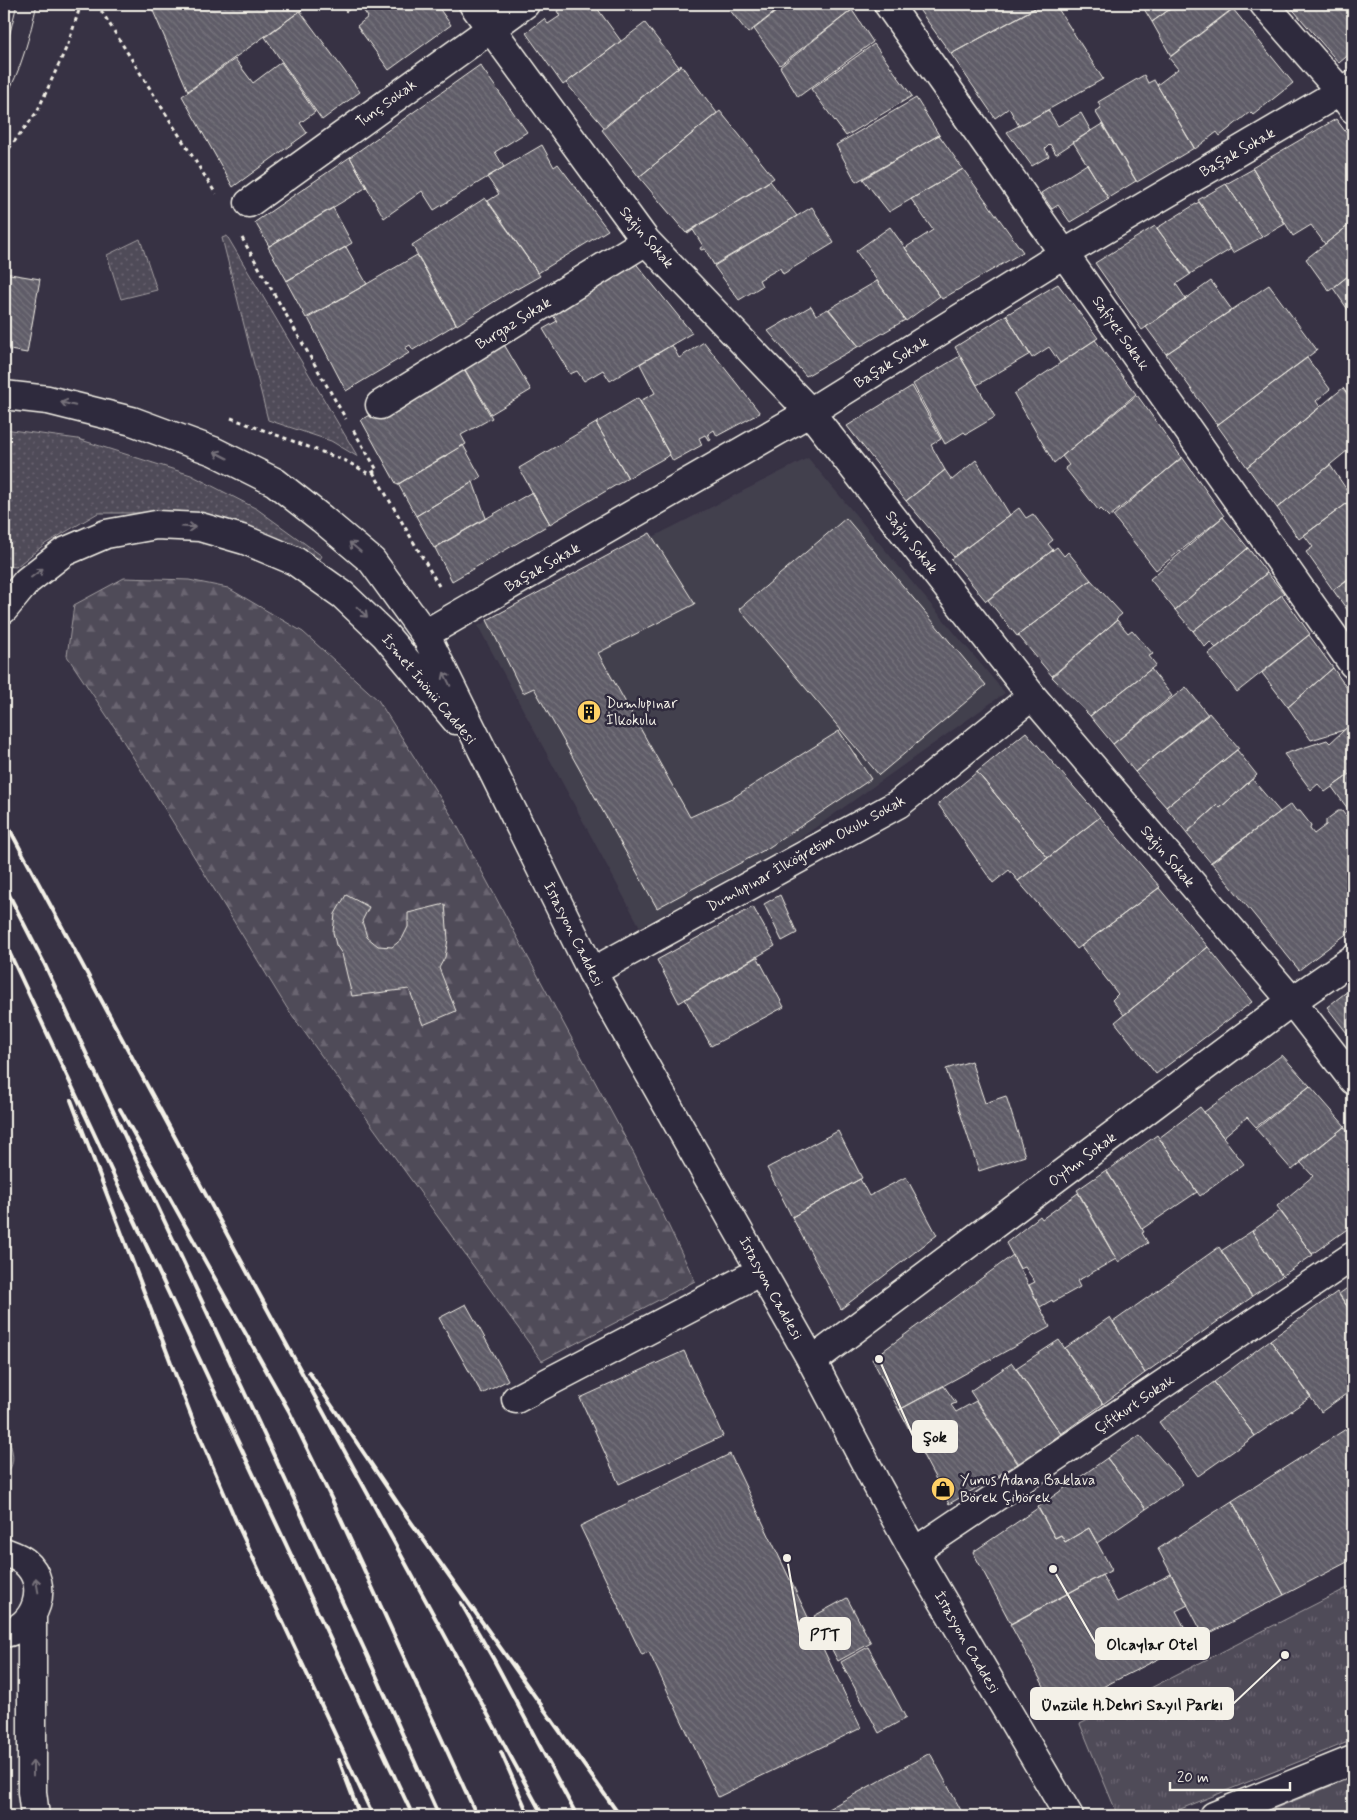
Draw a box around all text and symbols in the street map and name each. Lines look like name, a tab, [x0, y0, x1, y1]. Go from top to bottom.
street label: Tunç Sokak	[352, 75, 421, 133]
street label: Başak Sokak	[1196, 123, 1279, 182]
street label: Sağın Sokak	[614, 202, 678, 273]
street label: Safiyet Sokak	[1087, 292, 1154, 375]
street label: Burgaz Sokak	[472, 293, 556, 356]
street label: Başak Sokak	[851, 332, 933, 394]
one-way arrow	[60, 399, 76, 409]
one-way arrow	[214, 450, 229, 460]
street label: Sağın Sokak	[880, 507, 942, 579]
one-way arrow	[180, 522, 196, 531]
street label: Başak Sokak	[501, 538, 584, 597]
one-way arrow	[349, 541, 362, 552]
one-way arrow	[30, 568, 43, 579]
one-way arrow	[355, 606, 368, 618]
street label: İsmet İnönü Caddesi	[376, 630, 480, 749]
one-way arrow	[442, 672, 451, 687]
place label: Dumlupınar İlkokulu	[606, 694, 678, 731]
building icon: Dumlupınar İlkokulu	[576, 699, 602, 725]
street label: Dumlupınar İlköğretim Okulu Sokak	[704, 791, 909, 917]
street label: Sağın Sokak	[1135, 821, 1199, 892]
street label: İstasyon Caddesi	[538, 879, 608, 990]
street label: Oytun Sokak	[1045, 1127, 1121, 1192]
street label: İstasyon Caddesi	[734, 1233, 807, 1344]
street label: Çiftkurt Sokak	[1091, 1370, 1179, 1439]
callout: Şok	[913, 1421, 957, 1452]
text: Şok	[923, 1427, 947, 1448]
place label: Yunus Adana Baklava Börek Çibörek	[960, 1471, 1095, 1508]
shop icon: Yunus Adana Baklava Börek Çibörek	[930, 1476, 956, 1502]
one-way arrow	[31, 1577, 41, 1593]
street label: İstasyon Caddesi	[929, 1588, 1004, 1697]
callout: PTT	[800, 1618, 850, 1649]
text: PTT	[810, 1625, 841, 1646]
callout: Olcaylar Otel	[1096, 1628, 1209, 1659]
text: Olcaylar Otel	[1106, 1635, 1198, 1656]
callout: Ünzüle H.Dehri Sayıl Parkı	[1031, 1688, 1233, 1719]
text: Ünzüle H.Dehri Sayıl Parkı	[1041, 1695, 1223, 1716]
one-way arrow	[28, 1760, 38, 1776]
scale bar	[1170, 1760, 1290, 1792]
text: 20 m	[1177, 1768, 1209, 1788]

